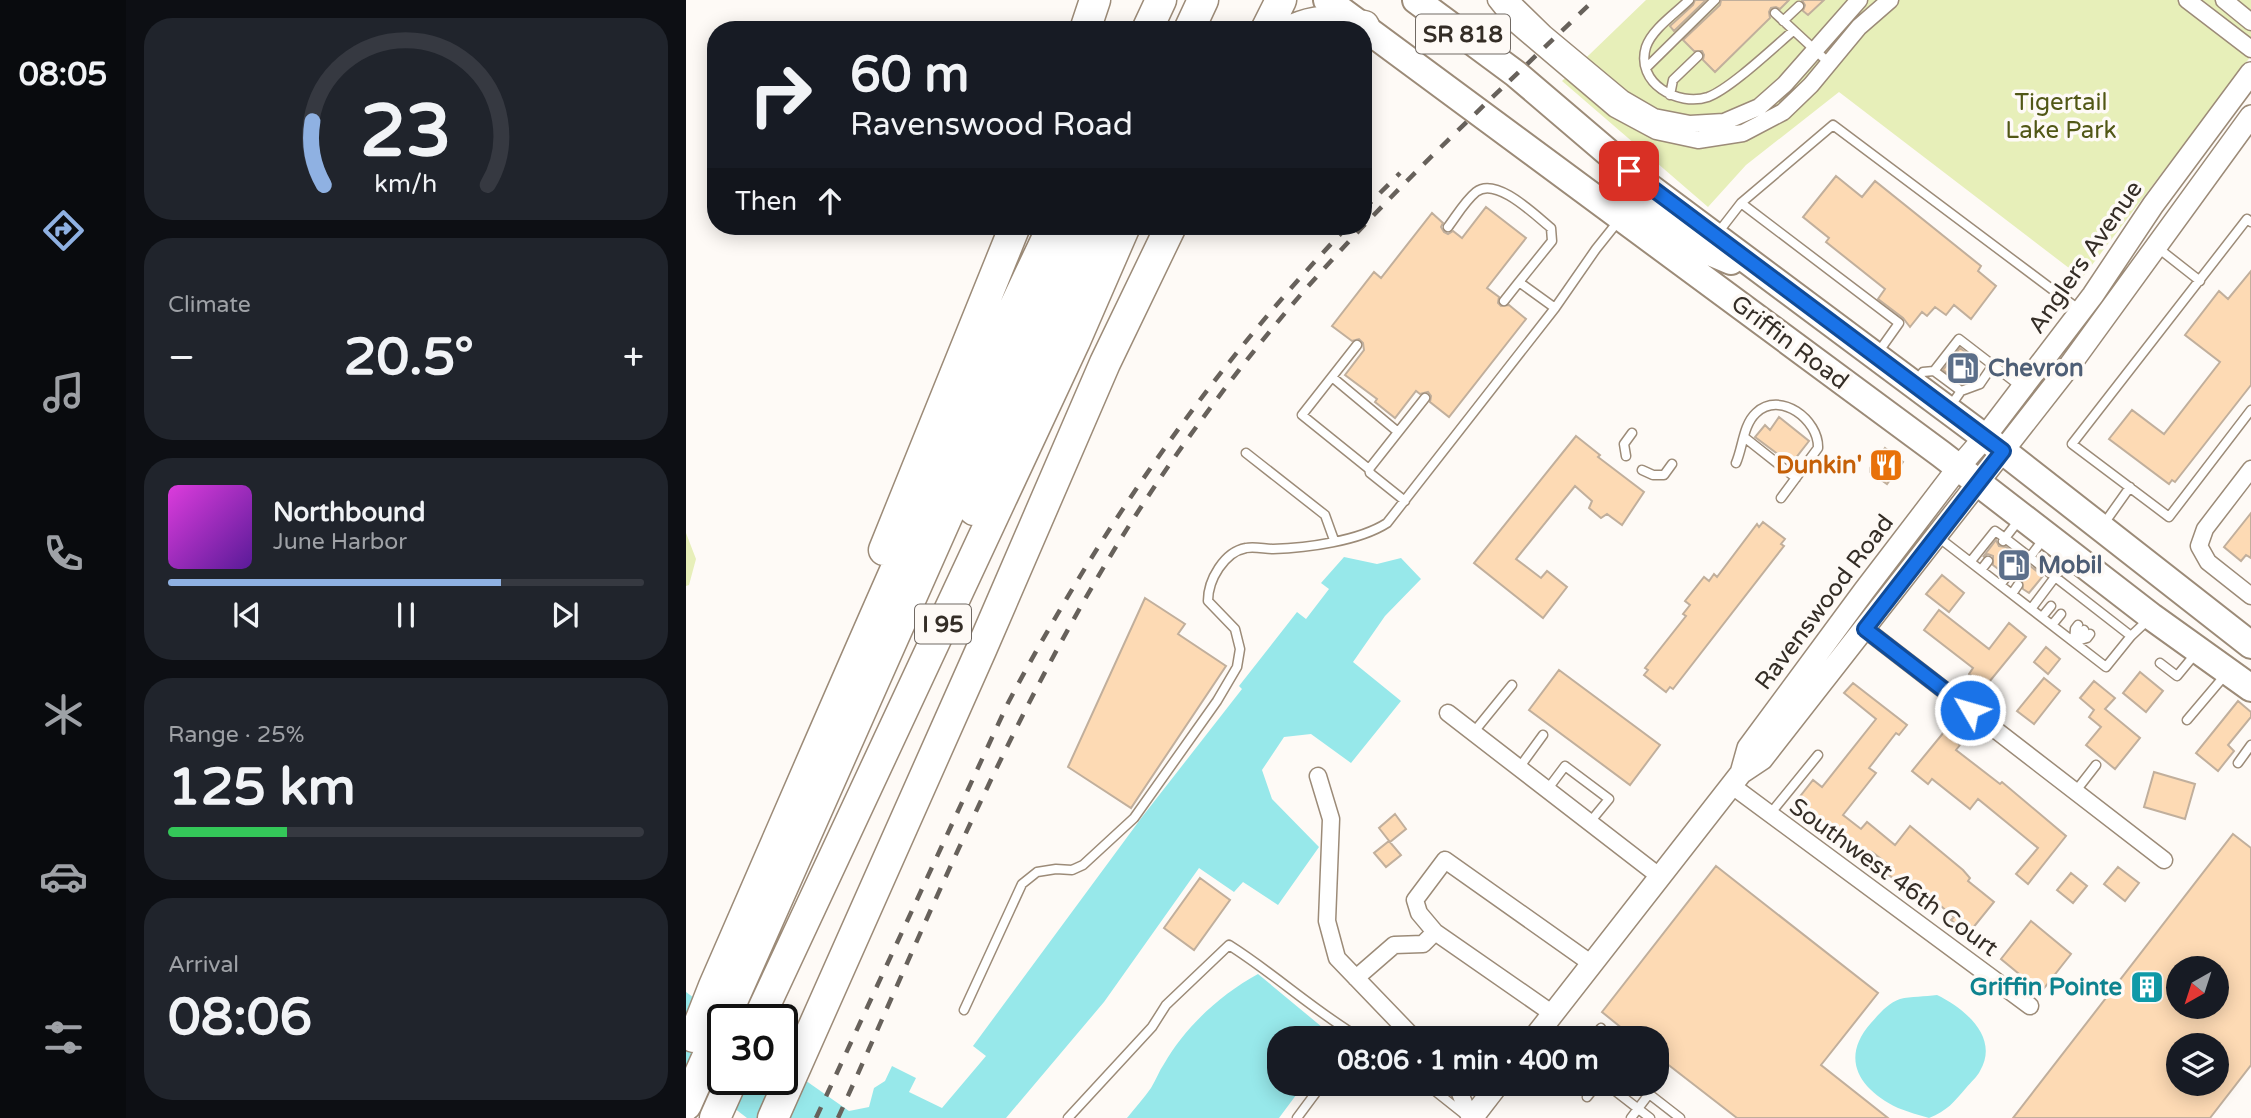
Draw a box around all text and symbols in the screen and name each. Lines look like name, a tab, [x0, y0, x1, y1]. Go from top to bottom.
road number: SR 818	[1416, 14, 1510, 54]
text: 60 m	[850, 46, 969, 105]
icon: right	[735, 49, 826, 140]
text: 08:05	[19, 56, 107, 94]
text: 23	[360, 88, 452, 176]
park label: Tigertail Lake Park	[2005, 88, 2117, 145]
text: Ravenswood Road	[850, 106, 1133, 144]
pin	[1599, 141, 1659, 201]
icon: arrive	[1610, 152, 1648, 190]
text: km/h	[375, 169, 437, 199]
street label: Anglers Avenue	[2022, 175, 2149, 339]
icon: ahead	[811, 182, 849, 220]
text: Then	[735, 186, 797, 217]
icon: directions	[39, 206, 88, 255]
street label: Griffin Road	[1725, 289, 1854, 396]
text: Climate	[168, 291, 251, 319]
text: 20.5°	[344, 326, 474, 389]
text: −	[168, 335, 195, 381]
text: +	[623, 335, 644, 381]
fuel station icon: Chevron	[1944, 349, 1982, 387]
place label: Chevron	[1988, 354, 2084, 383]
icon: music	[39, 368, 88, 417]
restaurant icon: Dunkin'	[1867, 446, 1905, 484]
place label: Dunkin'	[1776, 451, 1862, 480]
text: Northbound	[273, 497, 425, 528]
street label: Ravenswood Road	[1749, 509, 1900, 696]
text: June Harbor	[273, 528, 407, 556]
icon: phone	[39, 529, 88, 578]
fuel station icon: Mobil	[1995, 546, 2033, 584]
place label: Mobil	[2038, 551, 2103, 580]
icon: previous	[228, 596, 266, 634]
icon: pause	[387, 596, 425, 634]
icon: next	[546, 596, 584, 634]
road number: I 95	[915, 604, 971, 644]
position arrow	[1933, 673, 2007, 747]
icon: climate	[39, 690, 88, 739]
text: Range · 25%	[168, 721, 304, 749]
text: 125 km	[168, 756, 356, 819]
street label: Southwest 46th Court	[1784, 792, 2004, 963]
icon: car	[39, 852, 88, 901]
text: Arrival	[168, 951, 239, 979]
north arrow	[2166, 956, 2230, 1018]
map controls	[2166, 956, 2229, 1096]
building icon: Griffin Pointe	[2128, 968, 2166, 1006]
place label: Griffin Pointe	[1970, 973, 2122, 1002]
text: 08:06	[168, 986, 312, 1049]
speed limit sign: 30	[707, 1004, 798, 1095]
icon: filters	[39, 1013, 88, 1062]
button: layers	[2166, 1033, 2229, 1096]
text: 08:06 · 1 min · 400 m	[1337, 1045, 1599, 1076]

